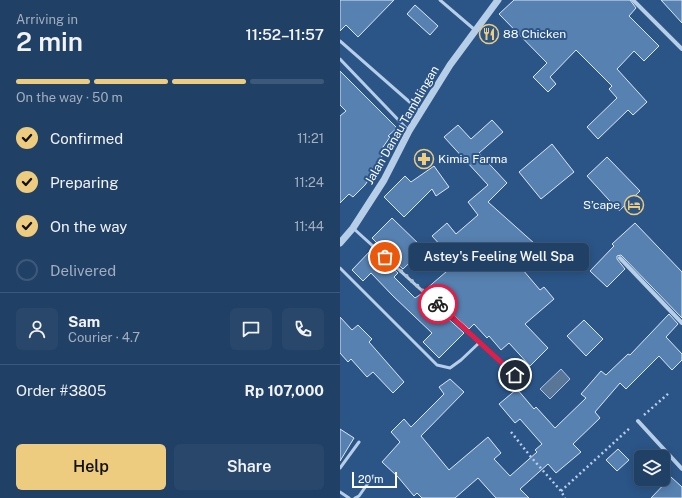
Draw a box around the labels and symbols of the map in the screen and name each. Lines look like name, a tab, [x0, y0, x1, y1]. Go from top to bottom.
restaurant icon: 88 Chicken	[478, 23, 500, 45]
place label: 88 Chicken	[503, 27, 566, 41]
street label: Jalan Danau Tamblingan	[362, 63, 442, 187]
pharmacy icon: Kimia Farma	[413, 148, 435, 170]
place label: Kimia Farma	[438, 152, 507, 166]
hotel icon: S’cape	[623, 194, 645, 216]
place label: S’cape	[583, 198, 620, 212]
pin	[368, 240, 402, 274]
callout: Astey's Feeling Well Spa	[409, 243, 589, 271]
courier	[418, 284, 458, 324]
pin	[498, 358, 532, 392]
scale bar	[352, 470, 397, 489]

